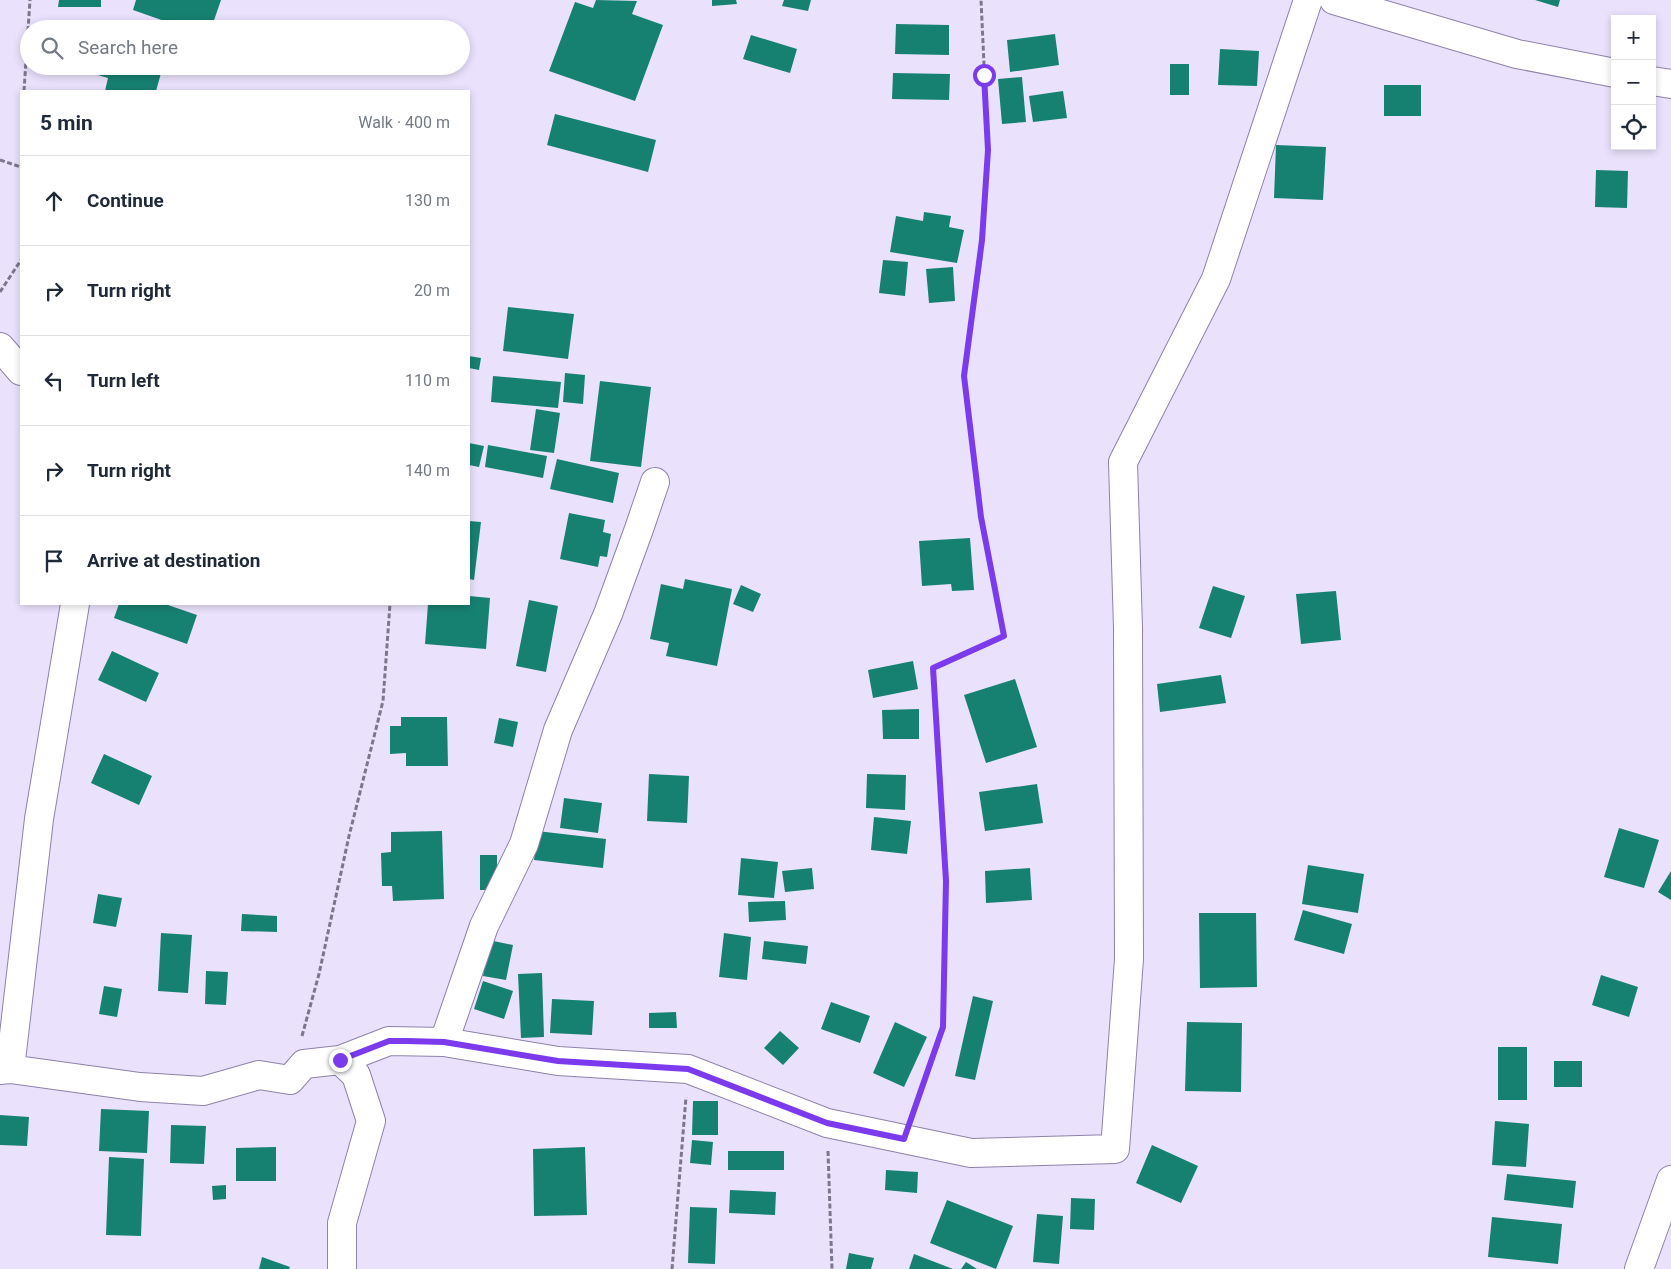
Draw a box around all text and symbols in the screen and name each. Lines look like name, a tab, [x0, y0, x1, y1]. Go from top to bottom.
map controls	[1611, 15, 1656, 150]
button: +	[1611, 15, 1656, 60]
search box	[20, 20, 470, 75]
icon: search	[38, 34, 66, 62]
text: Search here	[78, 36, 178, 59]
button: −	[1611, 60, 1656, 105]
route start	[973, 64, 996, 87]
button: locate	[1611, 105, 1656, 150]
text: 5 min	[40, 111, 93, 135]
text: Walk · 400 m	[358, 113, 450, 132]
icon: ahead	[40, 187, 68, 215]
text: Continue	[87, 189, 164, 212]
text: 130 m	[405, 191, 450, 210]
icon: right	[40, 277, 68, 305]
text: Turn right	[87, 279, 171, 302]
text: 20 m	[414, 281, 450, 300]
icon: left	[40, 367, 68, 395]
text: Turn left	[87, 369, 160, 392]
text: 110 m	[405, 371, 450, 390]
icon: right	[40, 457, 68, 485]
text: Turn right	[87, 459, 171, 482]
text: 140 m	[405, 461, 450, 480]
icon: arrive	[40, 547, 68, 575]
text: Arrive at destination	[87, 549, 260, 572]
route end	[329, 1049, 352, 1072]

